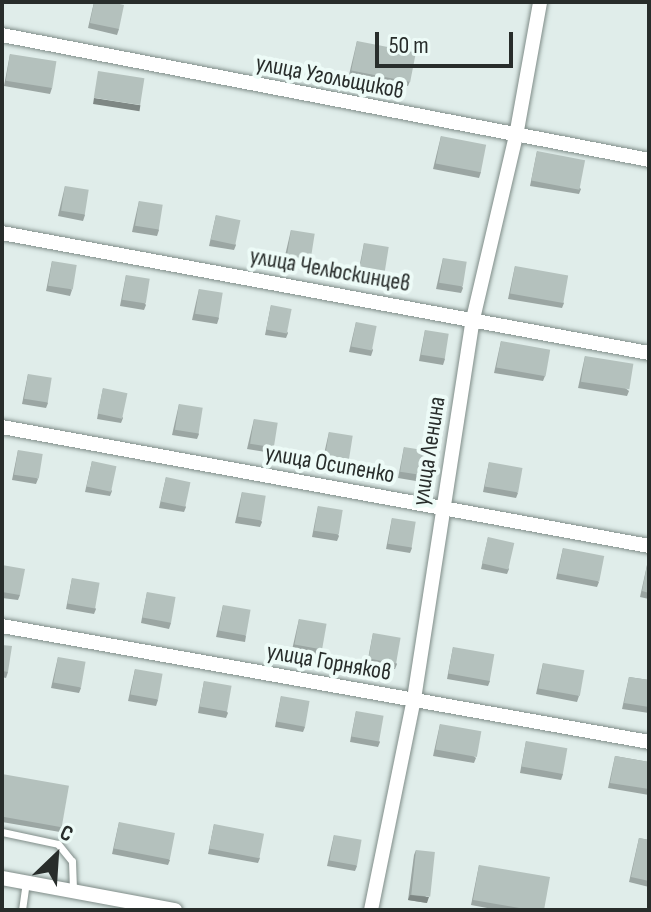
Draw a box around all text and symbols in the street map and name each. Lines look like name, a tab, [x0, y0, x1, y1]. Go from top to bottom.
scale bar	[379, 16, 517, 66]
text: 50 m	[389, 31, 429, 60]
street label: улица Угольщиков	[253, 49, 407, 105]
street label: улица Челюскинцев	[248, 242, 412, 298]
street label: улица Ленина	[406, 394, 452, 508]
street label: улица Осипенко	[263, 438, 397, 490]
street label: улица Горняков	[265, 637, 393, 687]
north arrow	[16, 816, 96, 896]
text: С	[56, 819, 77, 848]

